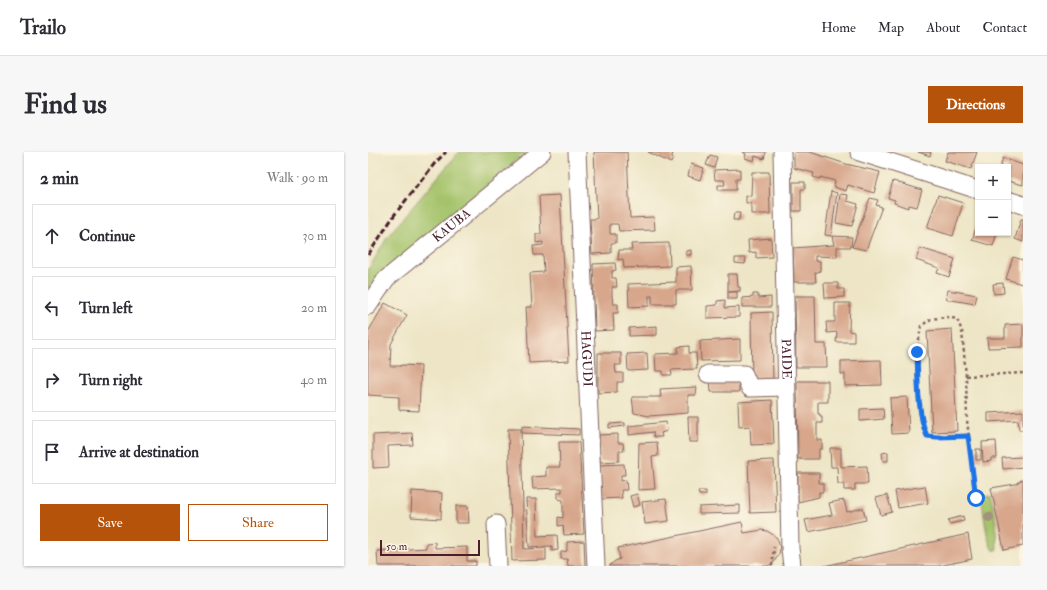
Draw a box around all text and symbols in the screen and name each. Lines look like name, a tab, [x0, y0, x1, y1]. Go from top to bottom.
text: Trailo	[20, 16, 66, 40]
text: Home	[821, 19, 856, 36]
text: Map	[878, 19, 904, 36]
text: About	[926, 19, 960, 36]
text: Contact	[982, 19, 1027, 36]
button: Directions	[928, 86, 1023, 123]
text: Find us	[24, 87, 107, 122]
map controls	[975, 164, 1011, 236]
button: +	[975, 164, 1011, 200]
text: 2 min	[40, 168, 79, 189]
text: Walk · 90 m	[267, 170, 328, 186]
button: −	[975, 200, 1011, 236]
street label: KAUBA	[429, 205, 475, 246]
icon: ahead	[41, 225, 63, 247]
text: Continue	[79, 227, 135, 246]
text: 30 m	[303, 228, 327, 244]
icon: left	[41, 297, 63, 319]
text: Turn left	[79, 299, 133, 318]
text: 20 m	[301, 300, 327, 316]
street label: HAGUDI	[577, 330, 596, 387]
street label: PAIDE	[778, 339, 795, 379]
route end	[908, 343, 926, 361]
icon: right	[41, 369, 63, 391]
text: Turn right	[79, 371, 142, 390]
text: 40 m	[301, 372, 327, 388]
icon: arrive	[41, 441, 63, 463]
text: Arrive at destination	[79, 443, 199, 462]
route start	[967, 489, 985, 507]
button: Save	[40, 504, 180, 541]
button: Share	[188, 504, 328, 541]
scale bar	[380, 538, 480, 557]
text: 50 m	[386, 540, 407, 553]

